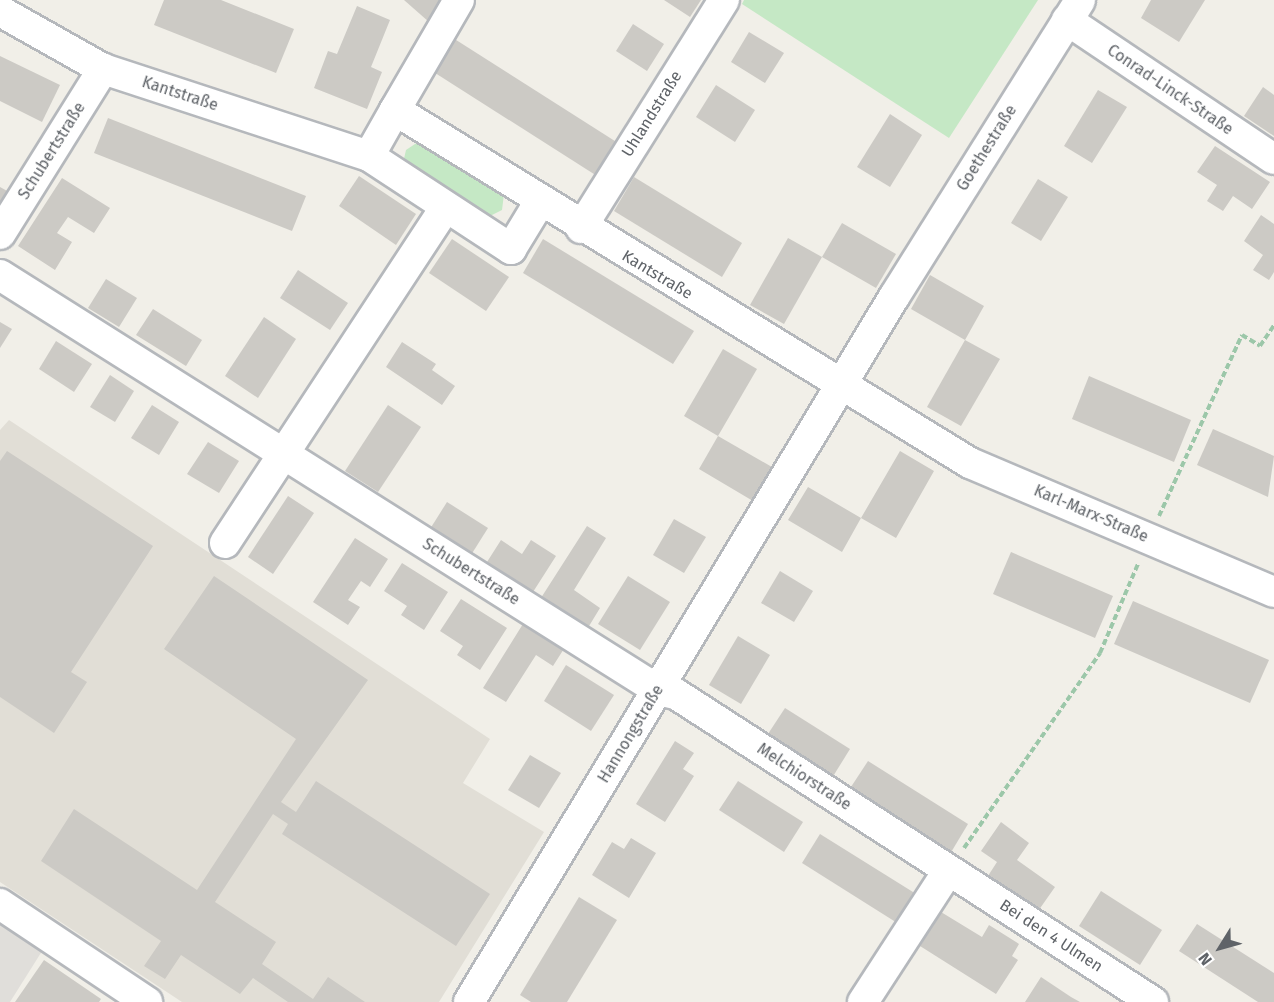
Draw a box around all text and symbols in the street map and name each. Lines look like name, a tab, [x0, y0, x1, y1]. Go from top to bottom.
street label: Conrad-Linck-Straße	[1103, 41, 1237, 139]
street label: Uhlandstraße	[618, 67, 686, 161]
street label: Kantstraße	[139, 73, 221, 115]
street label: Schubertstraße	[14, 99, 90, 203]
street label: Goethestraße	[953, 101, 1021, 195]
street label: Kantstraße	[618, 246, 696, 304]
street label: Karl-Marx-Straße	[1031, 481, 1151, 547]
street label: Schubertstraße	[419, 534, 523, 610]
street label: Hannongstraße	[594, 681, 668, 787]
street label: Melchiorstraße	[753, 739, 855, 815]
street label: Bei den 4 Ulmen	[996, 896, 1106, 976]
north arrow	[1190, 918, 1250, 978]
text: N	[1194, 949, 1216, 969]

